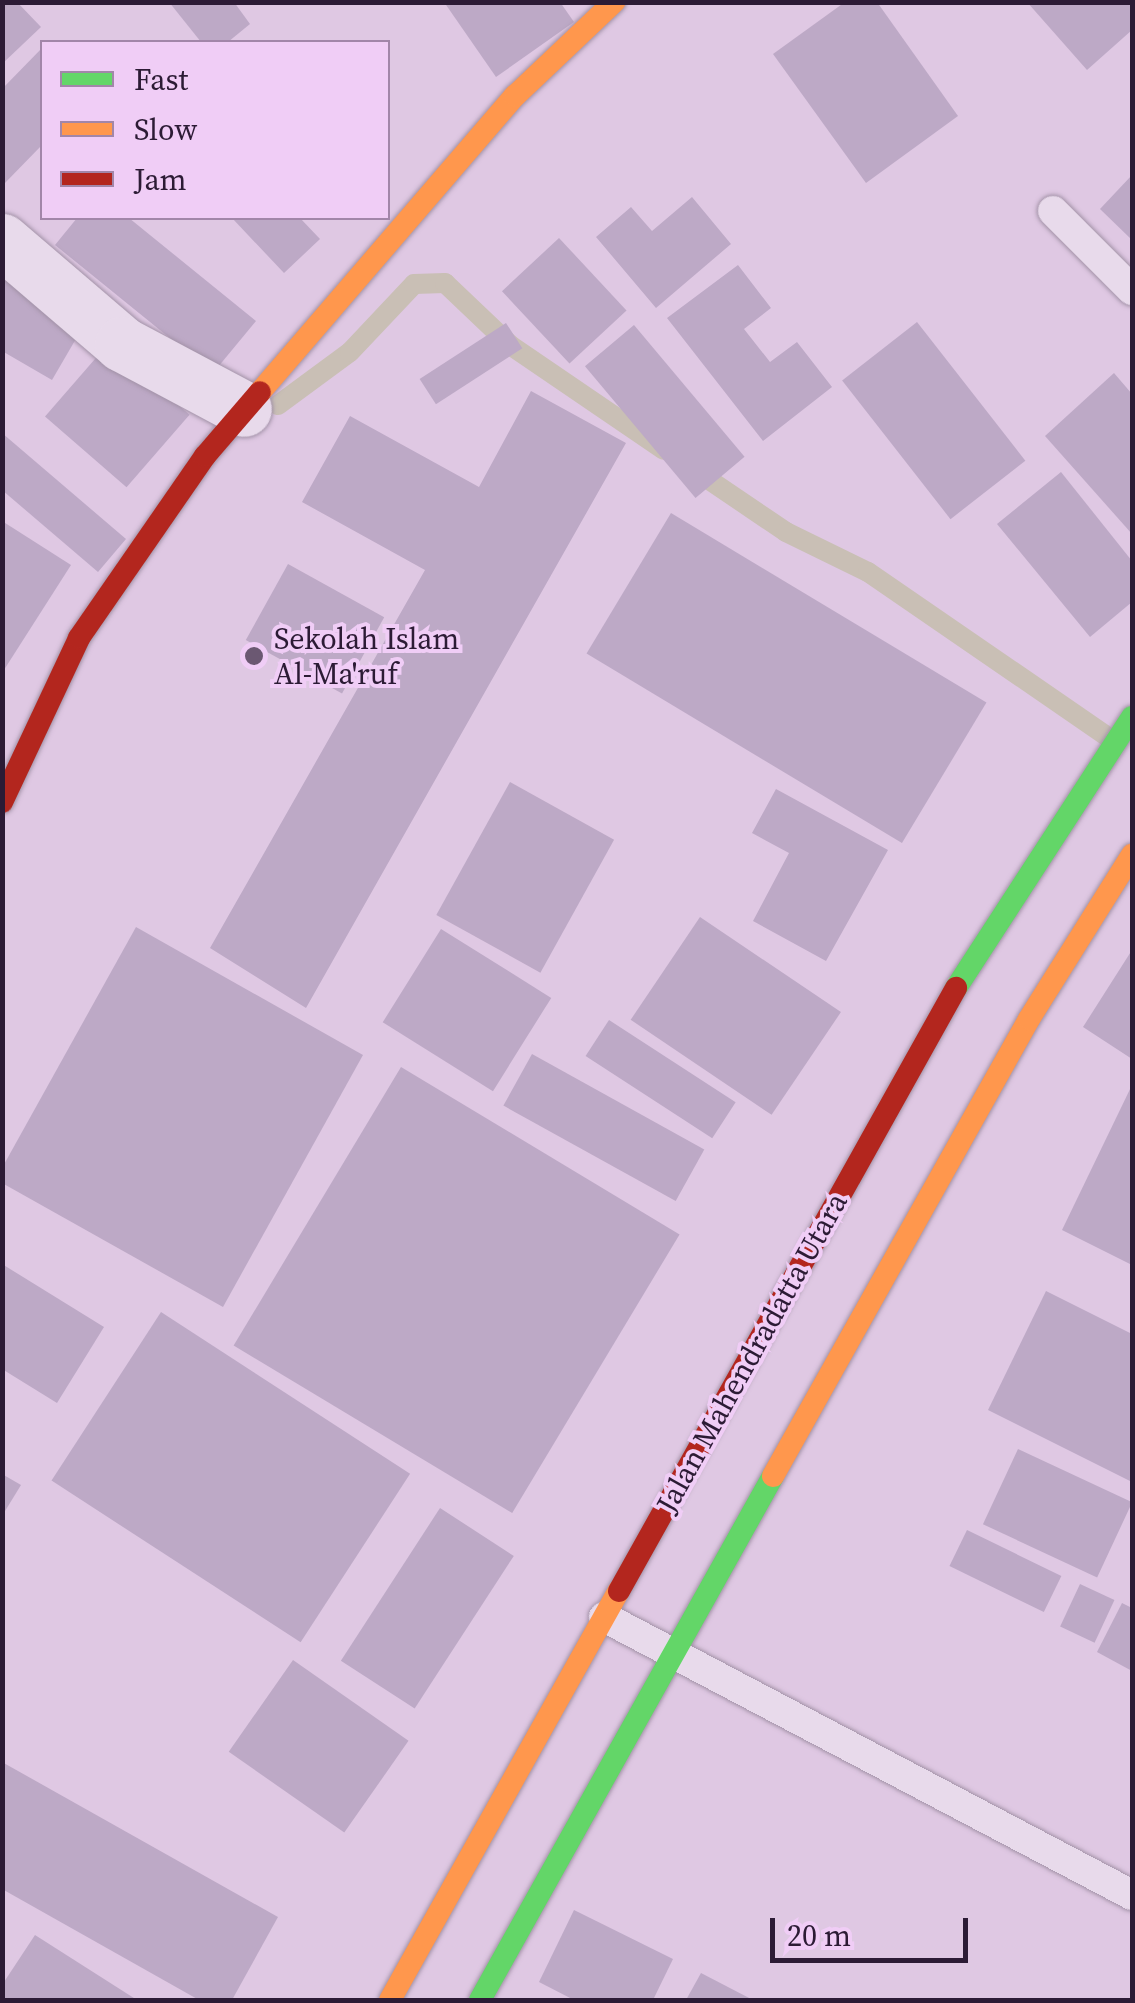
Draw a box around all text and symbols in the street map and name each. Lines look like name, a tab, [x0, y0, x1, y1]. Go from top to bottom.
legend	[40, 40, 390, 220]
text: Fast	[134, 59, 188, 100]
text: Slow	[134, 109, 197, 150]
text: Jam	[134, 159, 187, 200]
place label: Sekolah Islam Al-Ma'ruf	[274, 621, 459, 692]
marker: Sekolah Islam Al-Ma'ruf	[243, 645, 265, 667]
street label: Jalan Mahendradatta Utara	[649, 1187, 855, 1519]
scale bar	[775, 1898, 972, 1960]
text: 20 m	[787, 1915, 851, 1956]

